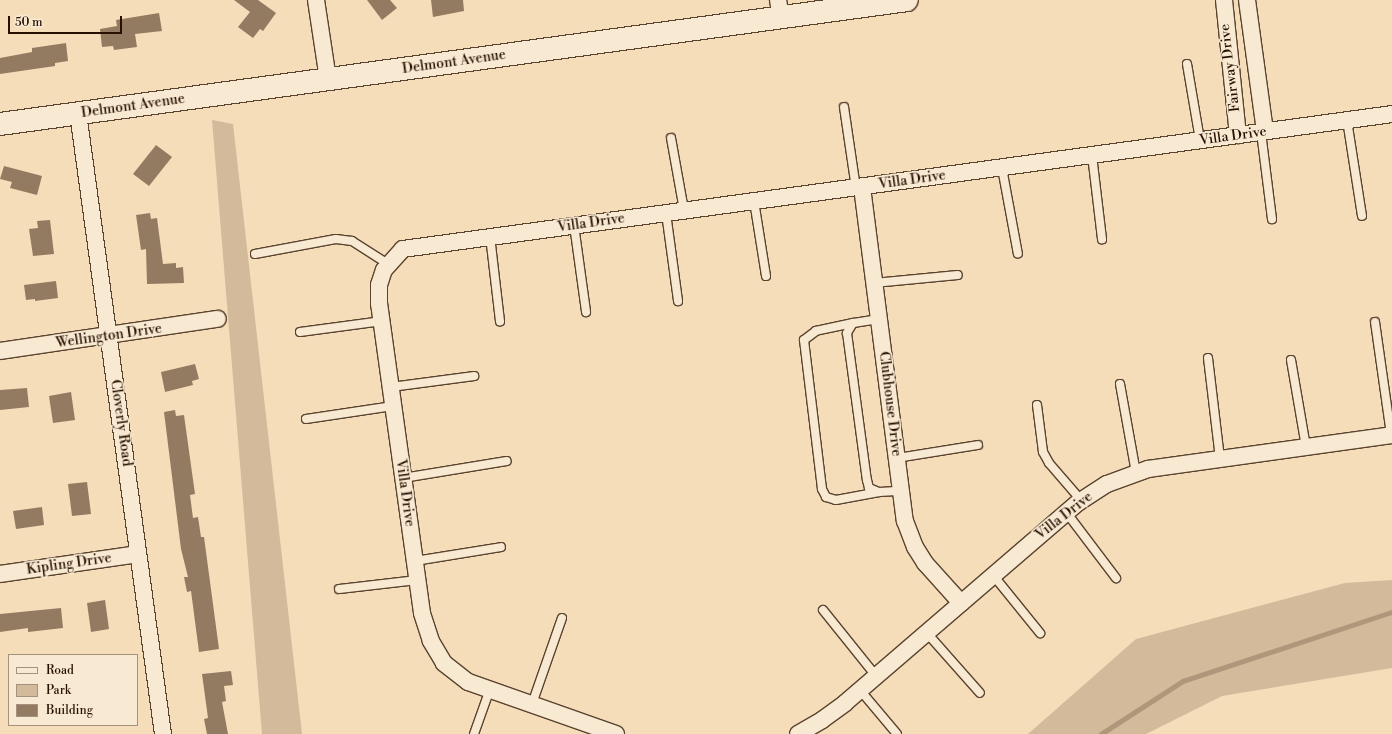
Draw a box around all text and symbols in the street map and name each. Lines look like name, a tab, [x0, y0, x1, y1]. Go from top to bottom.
scale bar	[10, 8, 124, 34]
text: 50 m	[15, 15, 43, 30]
street label: Fairway Drive	[1216, 23, 1244, 113]
street label: Delmont Avenue	[401, 46, 507, 78]
street label: Delmont Avenue	[80, 90, 186, 122]
street label: Villa Drive	[1198, 123, 1268, 149]
street label: Villa Drive	[877, 167, 947, 193]
street label: Villa Drive	[556, 210, 626, 236]
street label: Wellington Drive	[55, 320, 163, 352]
street label: Clubhouse Drive	[875, 351, 905, 457]
street label: Cloverly Road	[107, 379, 135, 467]
street label: Villa Drive	[392, 458, 418, 528]
street label: Villa Drive	[1032, 489, 1096, 543]
street label: Kipling Drive	[25, 550, 113, 578]
legend	[8, 654, 138, 726]
text: Road	[46, 663, 74, 678]
text: Park	[46, 683, 71, 698]
text: Building	[46, 703, 93, 718]

